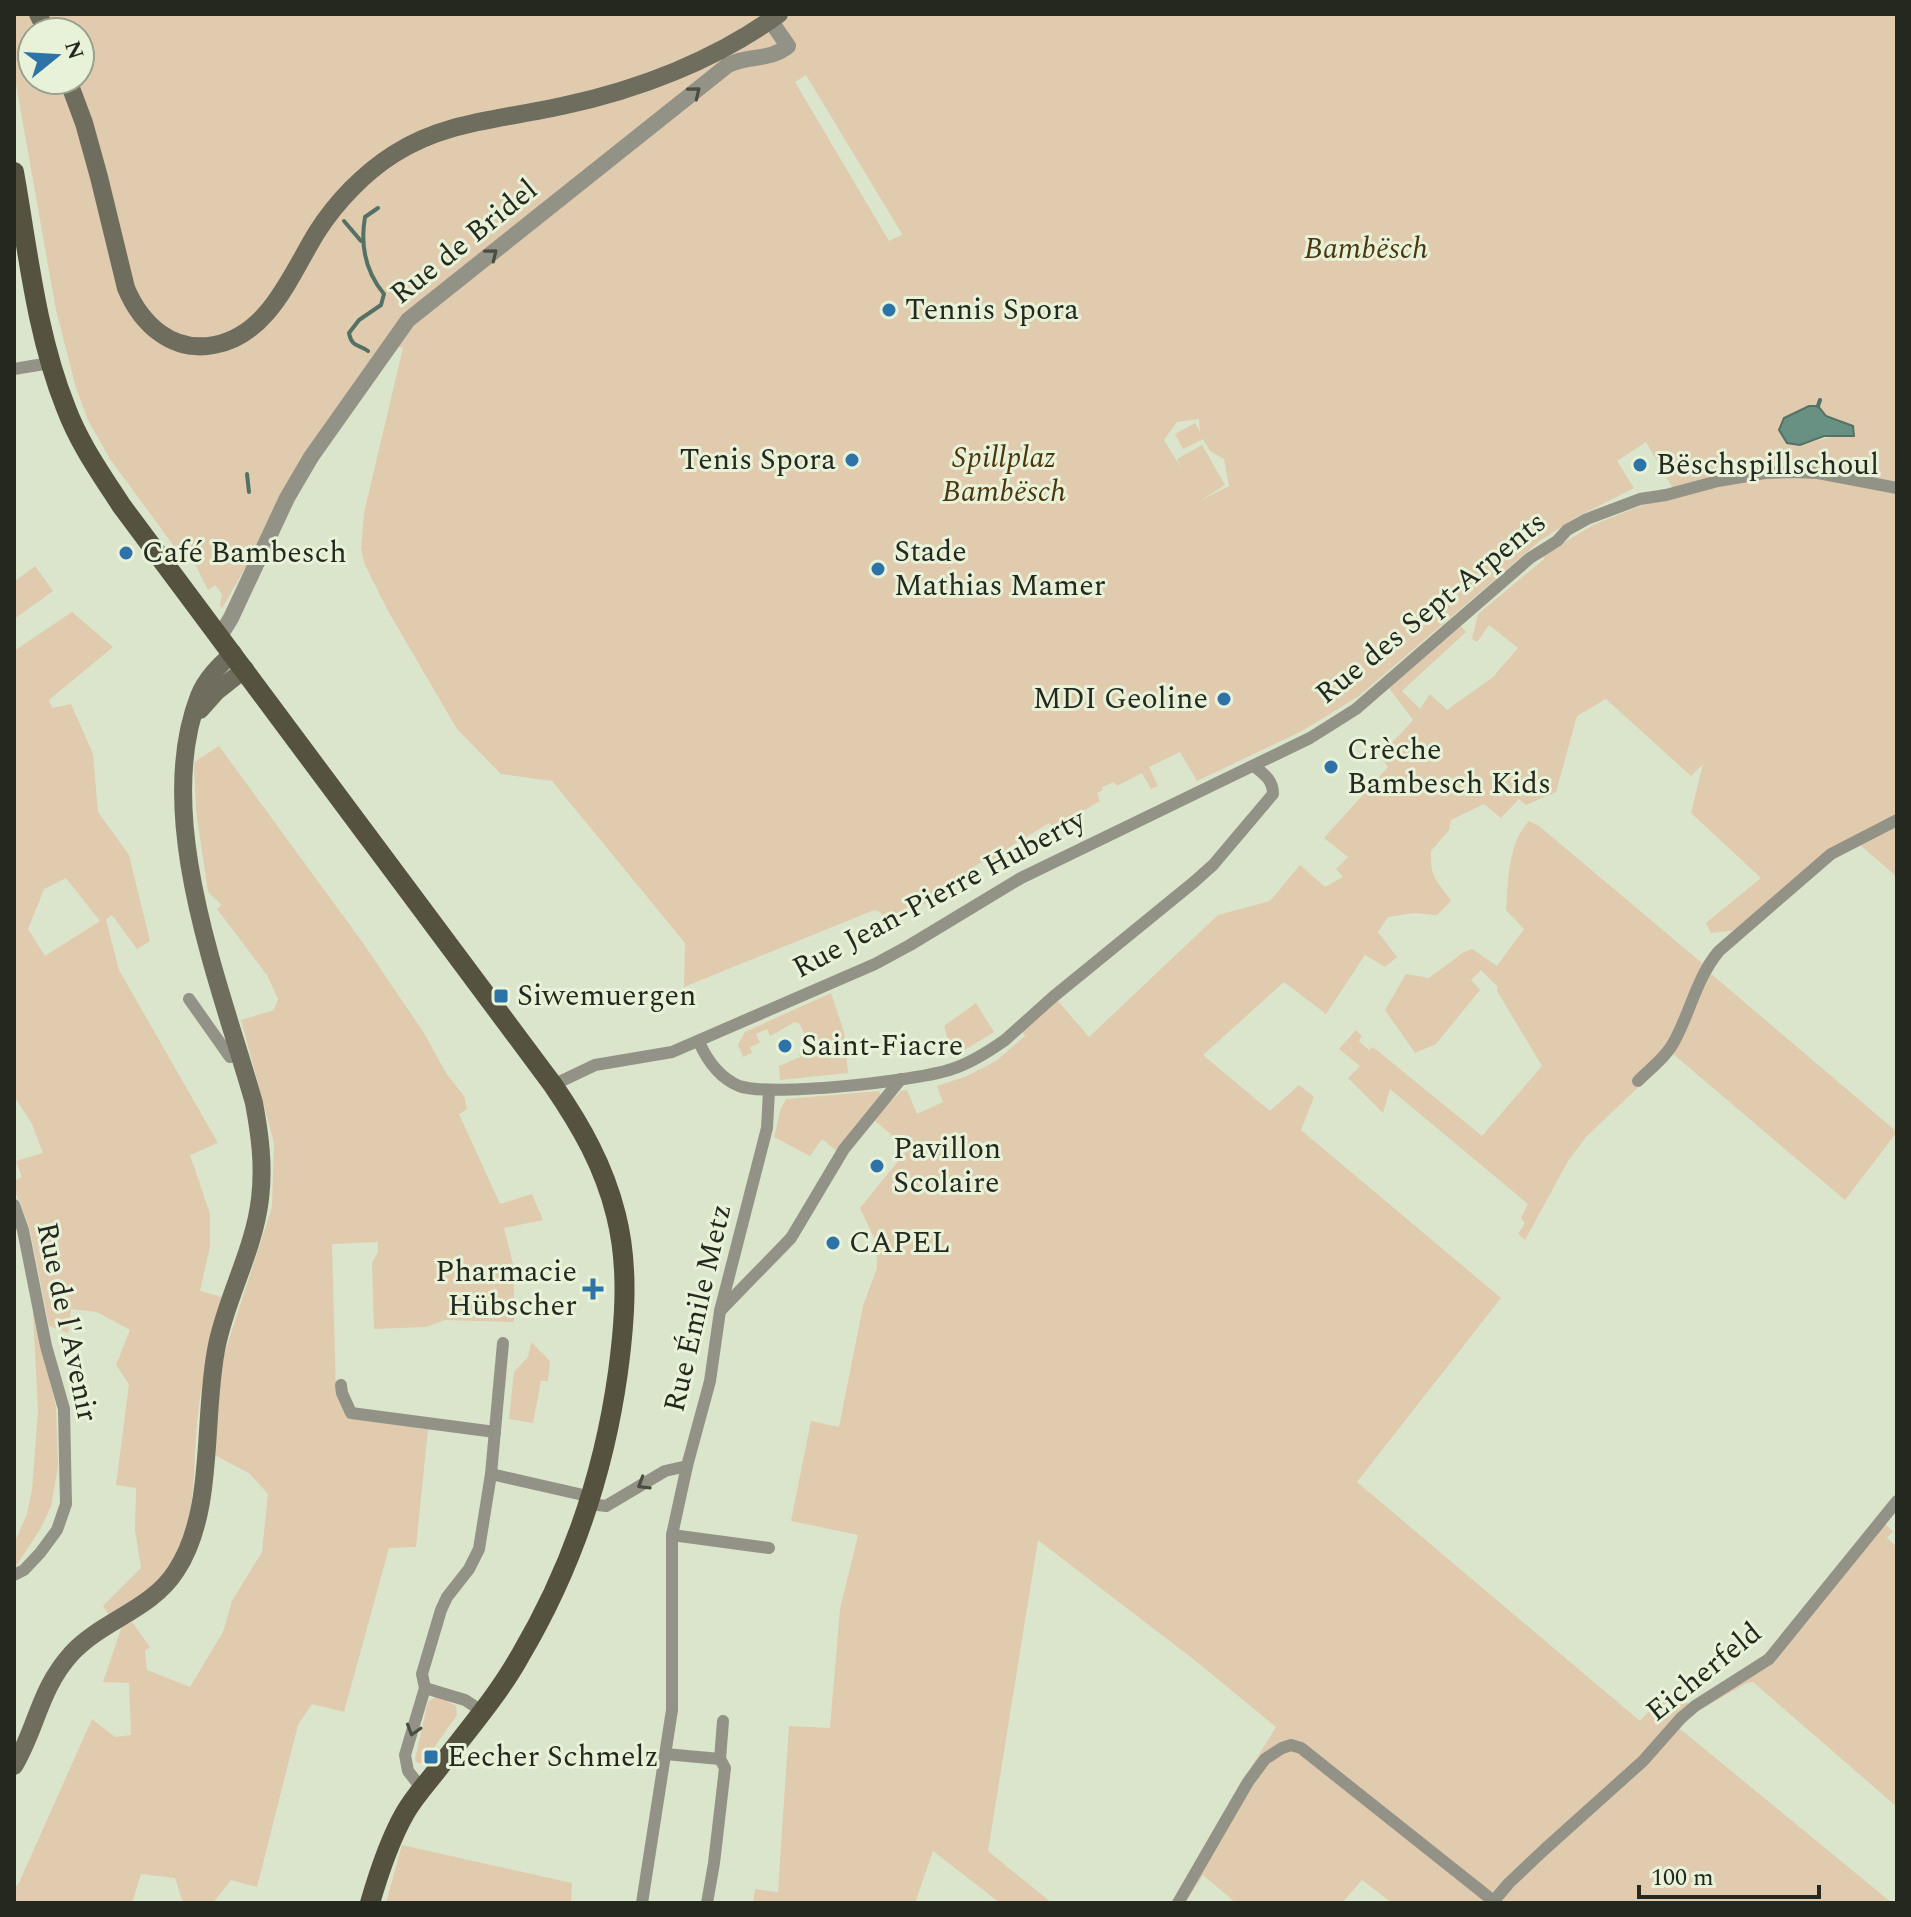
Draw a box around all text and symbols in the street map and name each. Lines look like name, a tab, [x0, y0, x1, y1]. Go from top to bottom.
north arrow	[16, 16, 96, 96]
text: N	[55, 37, 92, 64]
one-way arrow	[686, 87, 701, 101]
street label: Rue de Bridel	[380, 168, 548, 316]
park label: Bambësch	[1304, 226, 1428, 272]
one-way arrow	[483, 250, 498, 264]
place label: Tennis Spora	[905, 287, 1079, 333]
marker: Tennis Spora	[880, 301, 898, 319]
park label: Spillplaz Bambësch	[942, 435, 1066, 515]
place label: Tenis Spora	[679, 437, 836, 483]
place label: Bëschspillschoul	[1656, 442, 1879, 488]
marker: Tenis Spora	[843, 451, 861, 469]
marker: Bëschspillschoul	[1631, 456, 1649, 474]
street label: Rue des Sept-Arpents	[1305, 500, 1557, 716]
place label: Stade Mathias Mamer	[894, 529, 1106, 609]
place label: Café Bambesch	[142, 530, 347, 576]
marker: Café Bambesch	[117, 544, 135, 562]
marker: Stade Mathias Mamer	[869, 560, 887, 578]
place label: MDI Geoline	[1033, 676, 1208, 722]
marker: MDI Geoline	[1215, 690, 1233, 708]
place label: Crèche Bambesch Kids	[1347, 727, 1551, 807]
marker: Crèche Bambesch Kids	[1322, 758, 1340, 776]
street label: Rue Jean-Pierre Huberty	[784, 796, 1095, 991]
place label: Siwemuergen	[517, 973, 697, 1019]
marker: Siwemuergen	[492, 987, 510, 1005]
place label: Saint-Fiacre	[801, 1023, 963, 1069]
marker: Saint-Fiacre	[776, 1037, 794, 1055]
place label: Pavillon Scolaire	[893, 1126, 1001, 1206]
marker: Pavillon Scolaire	[868, 1157, 886, 1175]
street label: Rue Émile Metz	[652, 1199, 744, 1417]
street label: Rue de l'Avenir	[23, 1218, 111, 1426]
place label: CAPEL	[849, 1220, 950, 1266]
marker: CAPEL	[824, 1234, 842, 1252]
place label: Pharmacie Hübscher	[435, 1249, 577, 1329]
marker: Pharmacie Hübscher	[584, 1280, 602, 1298]
one-way arrow	[637, 1474, 652, 1489]
street label: Eicherfeld	[1636, 1611, 1772, 1733]
one-way arrow	[406, 1723, 422, 1736]
place label: Eecher Schmelz	[447, 1734, 659, 1780]
marker: Eecher Schmelz	[422, 1748, 440, 1766]
scale bar	[1639, 1849, 1819, 1899]
text: 100 m	[1651, 1860, 1714, 1896]

